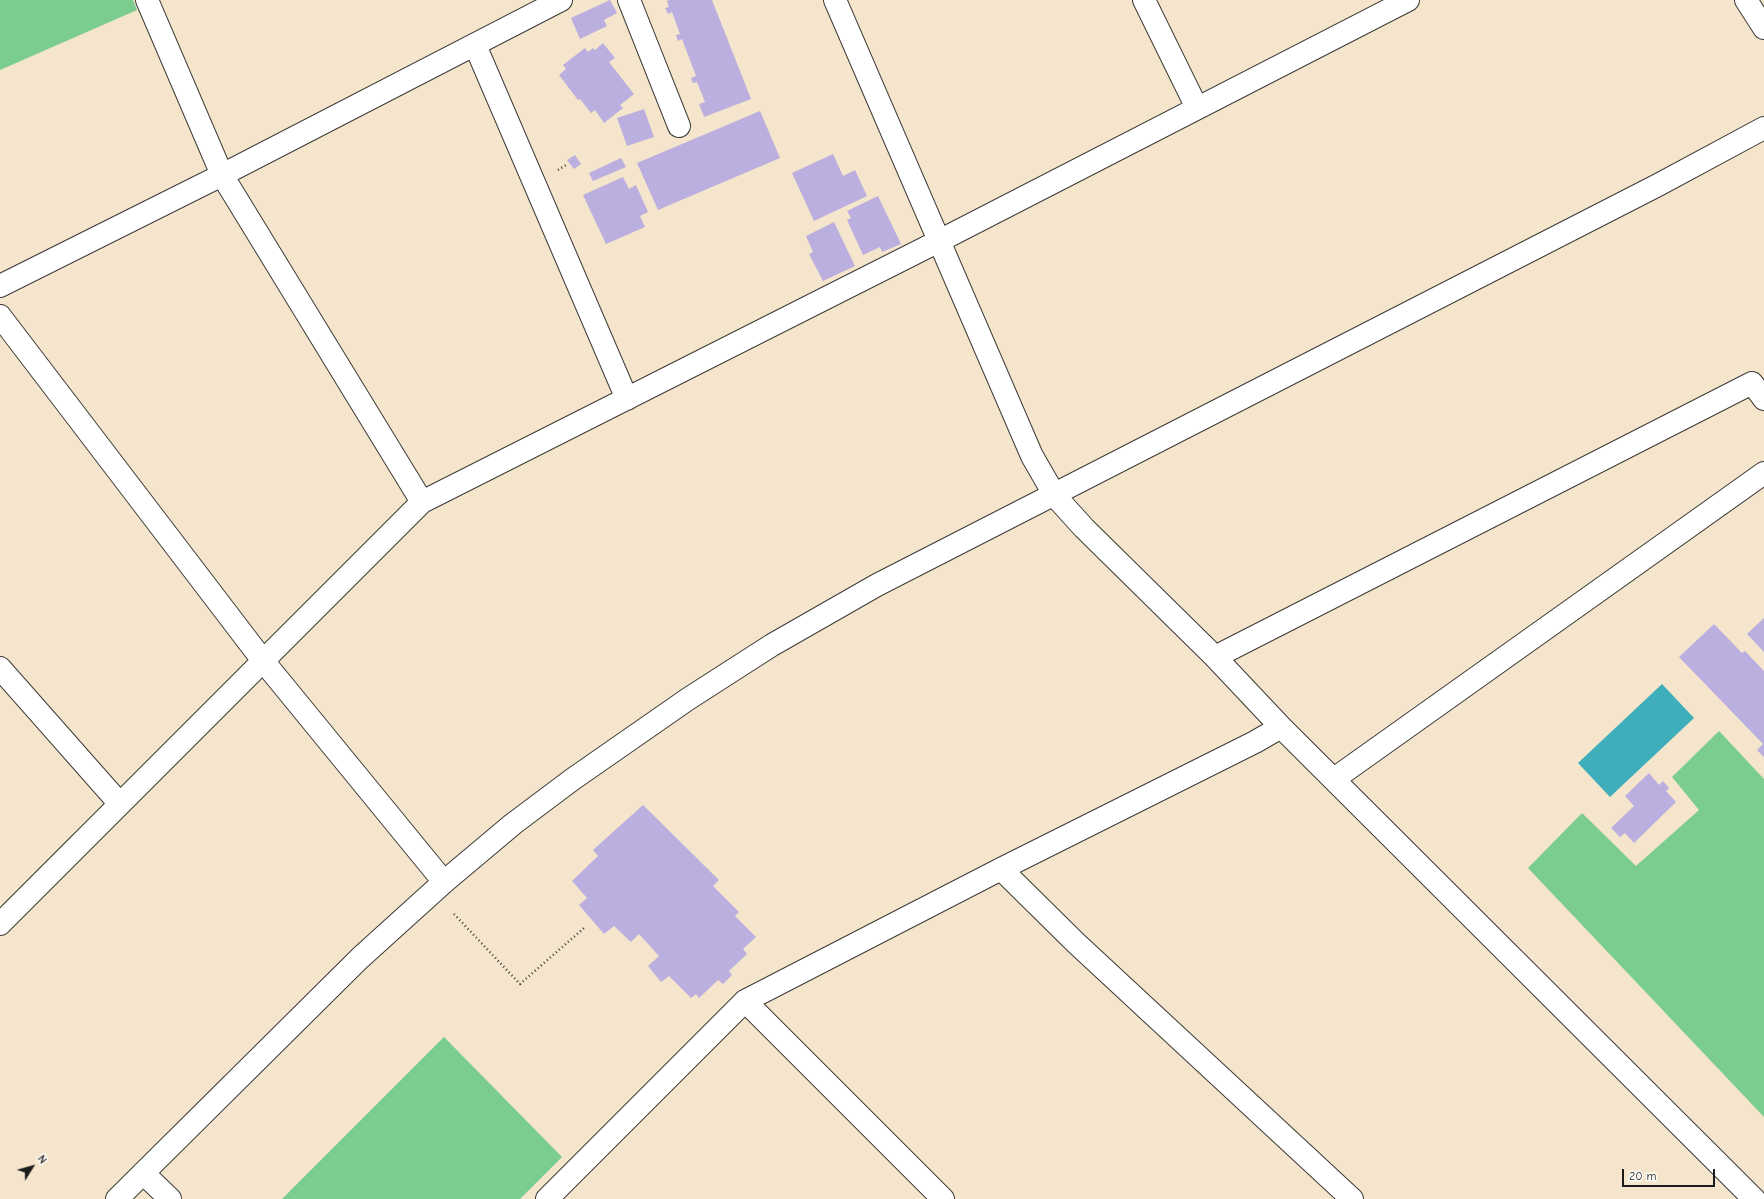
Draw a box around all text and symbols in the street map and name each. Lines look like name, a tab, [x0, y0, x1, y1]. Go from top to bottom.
north arrow	[12, 1147, 52, 1187]
text: N	[35, 1153, 49, 1166]
scale bar	[1624, 1161, 1717, 1187]
text: 20 m	[1629, 1169, 1657, 1183]

